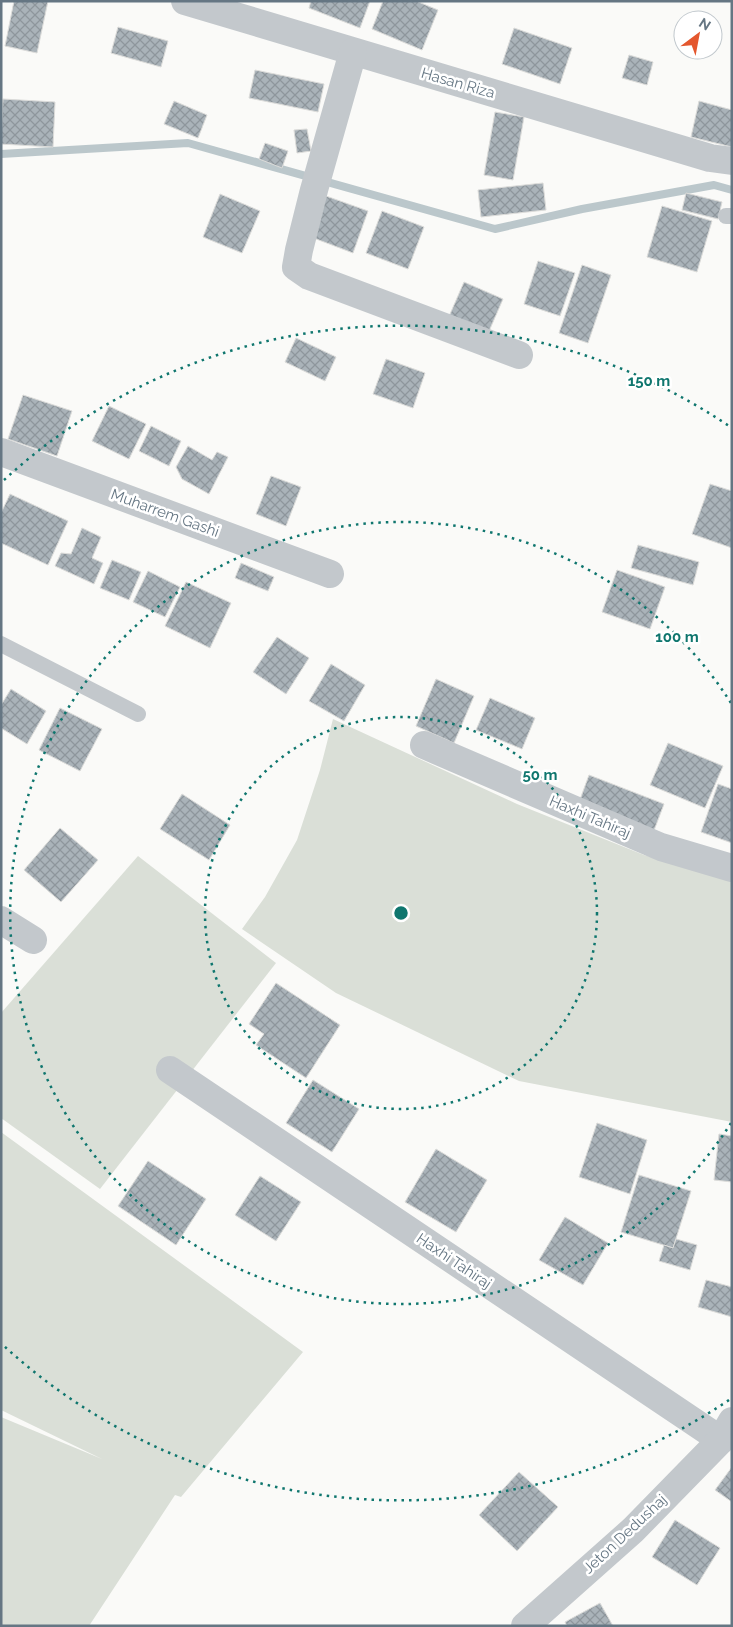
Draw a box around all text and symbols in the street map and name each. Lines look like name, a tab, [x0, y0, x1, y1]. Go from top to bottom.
north arrow	[673, 10, 723, 60]
text: N	[696, 14, 714, 34]
street label: Hasan Riza	[419, 64, 497, 102]
text: 150 m	[628, 372, 670, 390]
street label: Muharrem Gashi	[108, 485, 222, 541]
text: 100 m	[655, 628, 699, 646]
text: 50 m	[522, 766, 558, 784]
street label: Haxhi Tahiraj	[547, 792, 633, 842]
centre of rings	[392, 904, 410, 922]
street label: Haxhi Tahiraj	[413, 1229, 495, 1293]
street label: Jeton Dedushaj	[580, 1491, 670, 1577]

